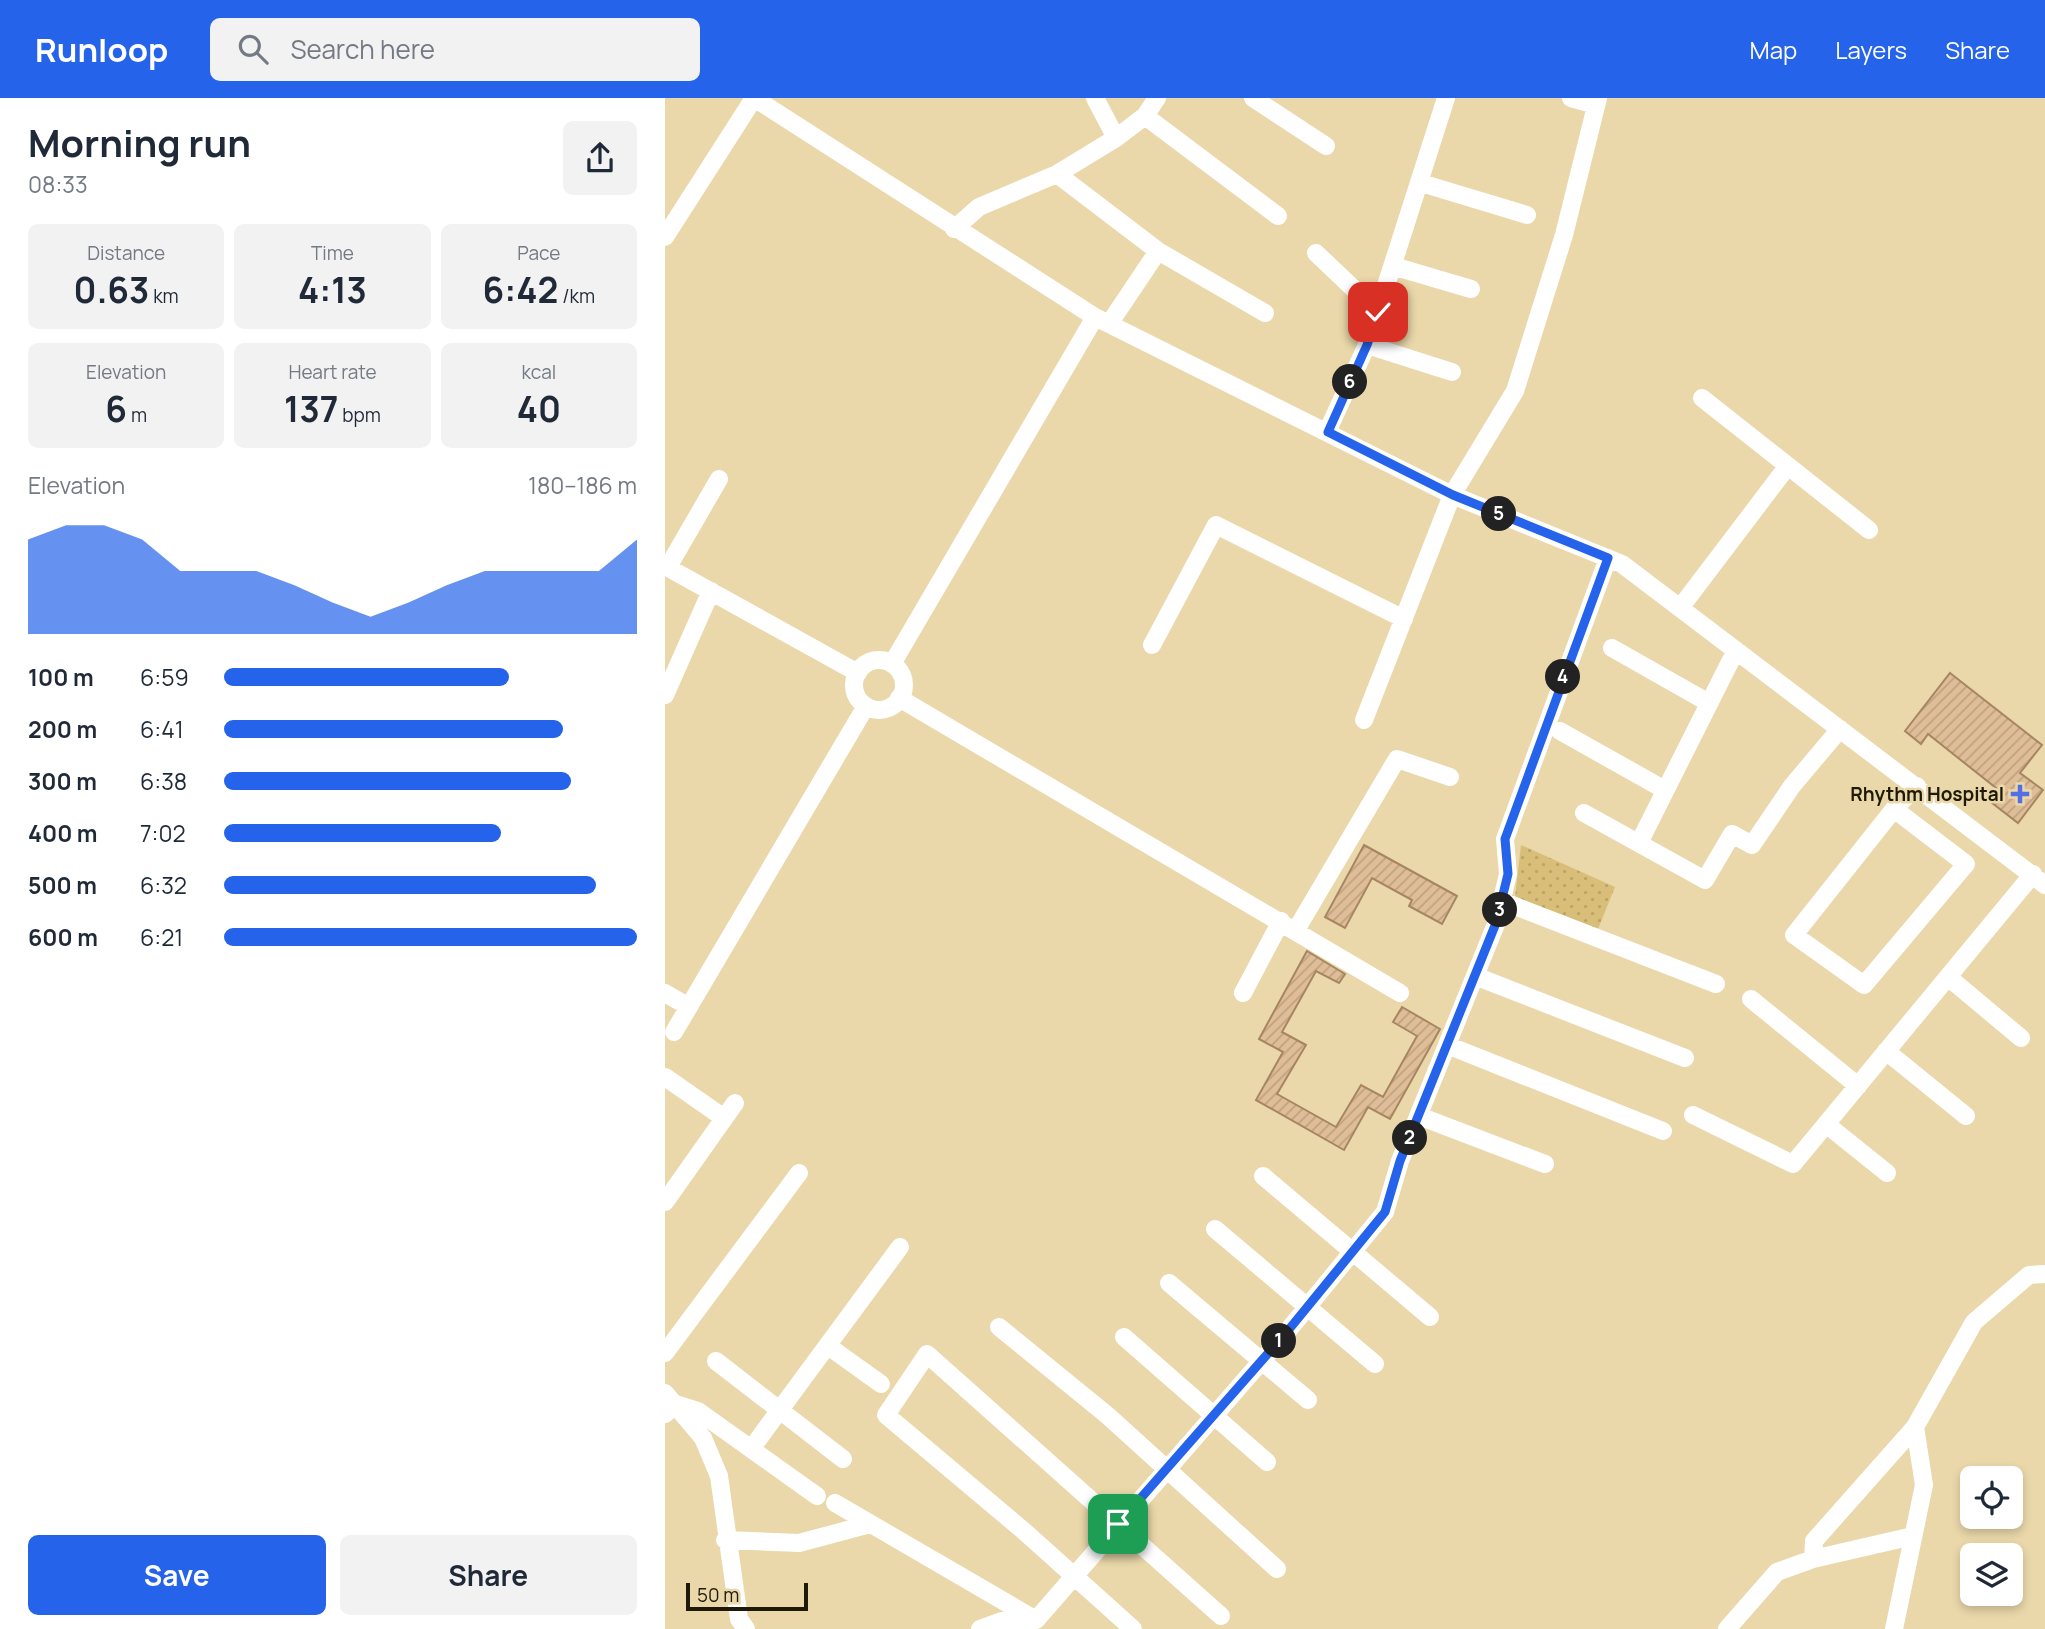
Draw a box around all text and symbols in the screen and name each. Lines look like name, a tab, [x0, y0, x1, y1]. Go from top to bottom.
search box	[210, 18, 700, 81]
text: Runloop	[35, 27, 168, 72]
icon: search	[234, 30, 272, 68]
text: Search here	[290, 31, 435, 67]
text: Map	[1750, 33, 1797, 66]
text: Layers	[1835, 33, 1907, 66]
text: Share	[1945, 33, 2010, 66]
text: Morning run	[28, 116, 251, 168]
button: share	[563, 121, 637, 195]
text: 08:33	[28, 168, 88, 200]
text: Distance	[87, 240, 165, 266]
text: Time	[311, 240, 354, 266]
text: Pace	[517, 240, 560, 266]
text: 0.63	[74, 266, 149, 314]
text: 4:13	[298, 266, 367, 314]
text: 6:42	[483, 266, 558, 314]
pin	[1348, 282, 1408, 342]
text: km	[149, 283, 179, 309]
text: /km	[558, 283, 595, 309]
icon: check	[1359, 293, 1397, 331]
text: Elevation	[86, 359, 166, 385]
text: Heart rate	[288, 359, 377, 385]
text: kcal	[521, 359, 556, 385]
pin: 6	[1333, 364, 1367, 400]
text: 6	[1344, 368, 1355, 394]
text: 6	[105, 385, 127, 433]
text: 137	[284, 385, 338, 433]
text: 40	[517, 385, 561, 433]
text: m	[127, 402, 147, 428]
text: bpm	[338, 402, 381, 428]
text: Elevation	[28, 469, 125, 501]
text: 180–186 m	[528, 469, 637, 501]
pin: 5	[1481, 496, 1517, 532]
text: 5	[1493, 500, 1504, 526]
pin: 4	[1545, 660, 1581, 694]
text: 100 m	[28, 661, 94, 693]
text: 6:59	[140, 661, 189, 693]
text: 4	[1557, 663, 1568, 689]
text: 200 m	[28, 713, 97, 745]
text: 6:41	[140, 713, 184, 745]
text: 300 m	[28, 765, 97, 797]
text: 6:38	[140, 765, 187, 797]
place label: Rhythm Hospital	[1850, 781, 2004, 807]
marker: Rhythm Hospital	[2010, 784, 2030, 804]
text: 400 m	[28, 817, 98, 849]
text: 7:02	[140, 817, 186, 849]
text: 500 m	[28, 869, 97, 901]
text: 6:32	[140, 869, 187, 901]
pin: 3	[1483, 892, 1517, 928]
text: 3	[1494, 896, 1505, 922]
text: 600 m	[28, 921, 98, 953]
text: 6:21	[140, 921, 183, 953]
pin: 2	[1393, 1121, 1427, 1156]
text: 2	[1404, 1124, 1415, 1150]
pin: 1	[1261, 1324, 1297, 1358]
text: 1	[1274, 1327, 1283, 1353]
map controls	[1960, 1466, 2023, 1606]
button: locate	[1960, 1466, 2023, 1529]
pin	[1088, 1494, 1148, 1554]
icon: arrive	[1099, 1505, 1137, 1543]
button: Save	[28, 1535, 326, 1615]
button: Share	[340, 1535, 637, 1615]
button: layers	[1960, 1543, 2023, 1606]
scale bar	[686, 1580, 809, 1612]
text: 50 m	[697, 1582, 739, 1608]

